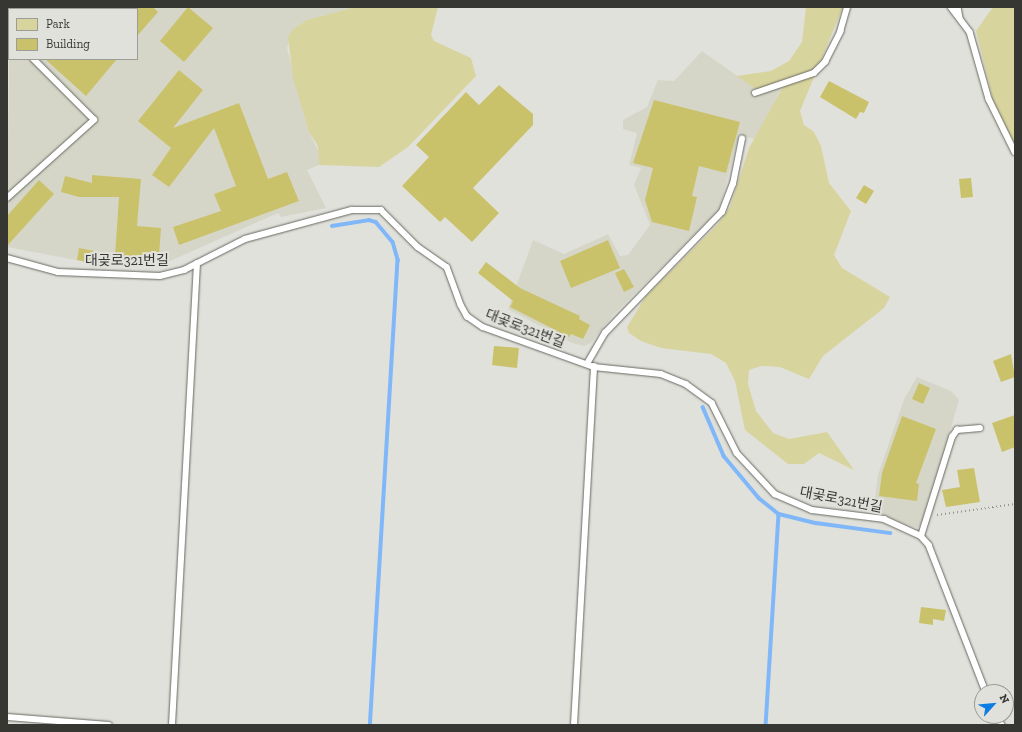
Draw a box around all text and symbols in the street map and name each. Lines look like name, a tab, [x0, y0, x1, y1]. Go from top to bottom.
legend	[8, 8, 138, 60]
text: Park	[46, 17, 70, 31]
text: Building	[46, 37, 90, 51]
street label: 대곶로321번길	[85, 253, 169, 269]
street label: 대곶로321번길	[483, 306, 567, 352]
street label: 대곶로321번길	[798, 484, 884, 516]
north arrow	[974, 684, 1014, 724]
text: N	[997, 692, 1012, 705]

